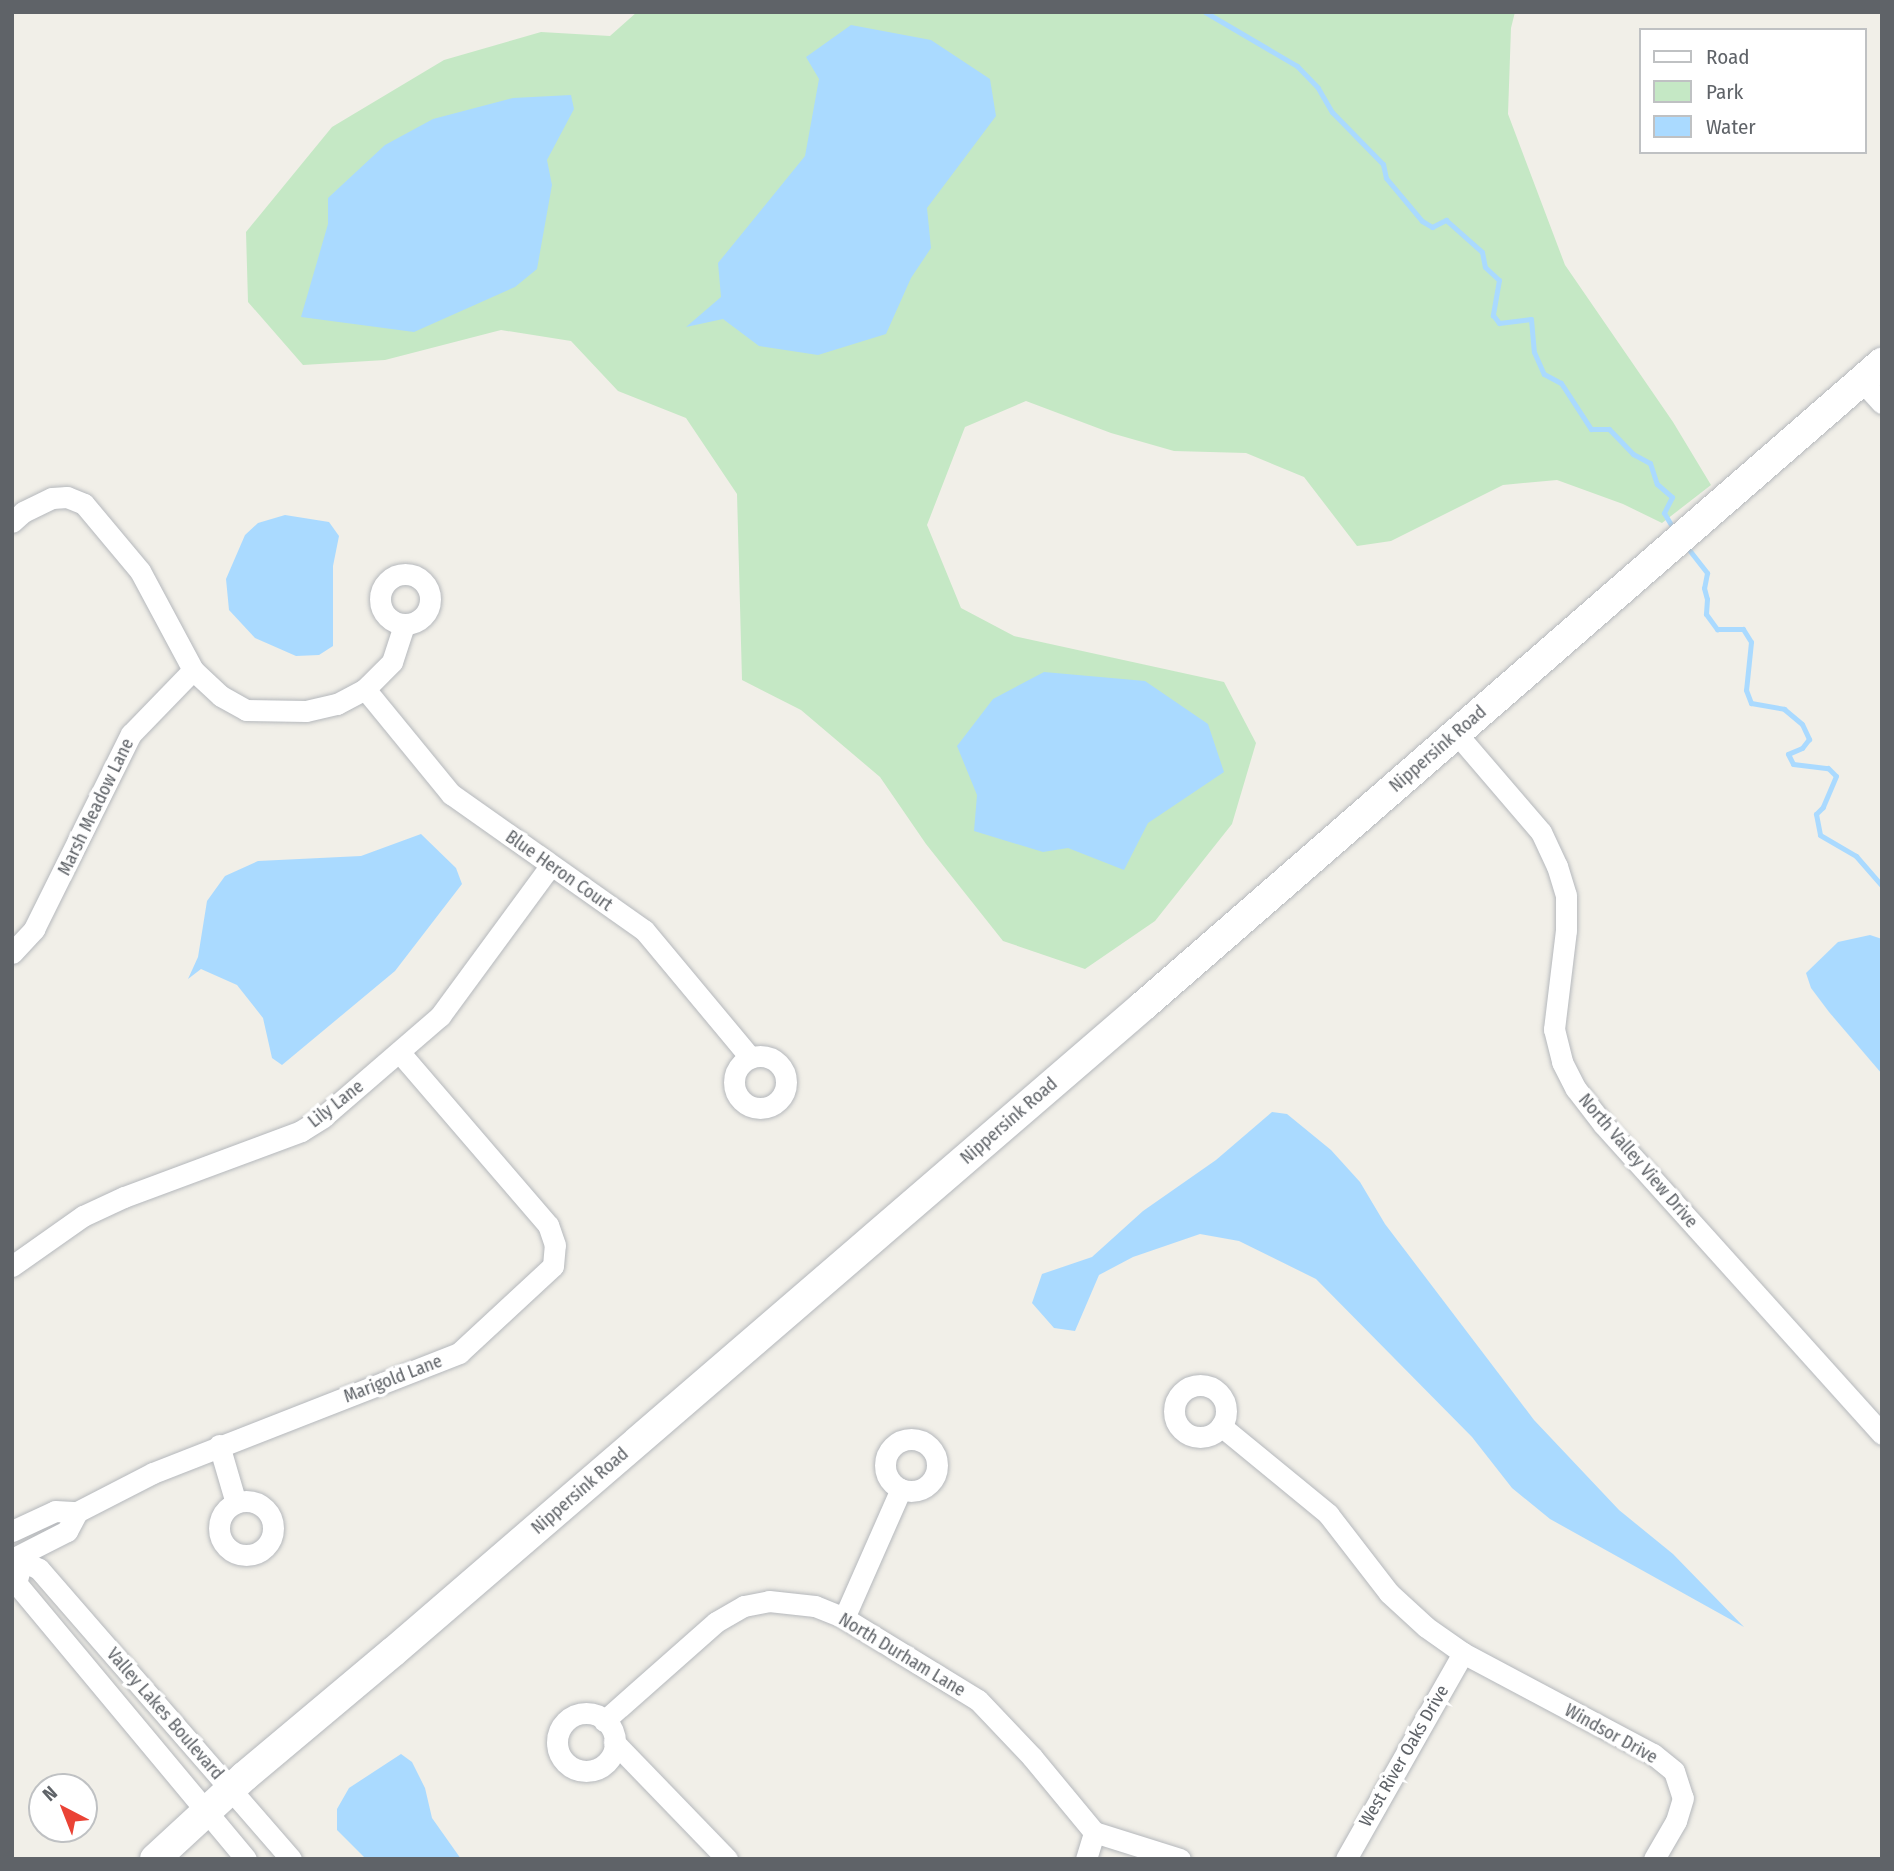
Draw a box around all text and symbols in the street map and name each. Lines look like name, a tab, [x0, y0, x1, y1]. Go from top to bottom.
legend	[1638, 28, 1866, 154]
text: Road	[1706, 44, 1750, 70]
text: Park	[1706, 79, 1743, 105]
text: Water	[1706, 114, 1756, 140]
street label: Nippersink Road	[1385, 701, 1491, 797]
street label: Marsh Meadow Lane	[54, 735, 138, 879]
street label: Blue Heron Court	[501, 826, 617, 916]
street label: Nippersink Road	[956, 1073, 1062, 1169]
street label: Lily Lane	[304, 1076, 368, 1132]
street label: North Valley View Drive	[1574, 1090, 1702, 1232]
street label: Marigold Lane	[341, 1350, 445, 1408]
street label: Nippersink Road	[527, 1443, 633, 1539]
street label: North Durham Lane	[835, 1609, 969, 1701]
street label: Valley Lakes Boulevard	[102, 1644, 228, 1784]
street label: West River Oaks Drive	[1355, 1681, 1453, 1831]
street label: Windsor Drive	[1561, 1700, 1661, 1768]
north arrow	[28, 1773, 98, 1843]
text: N	[38, 1781, 62, 1806]

